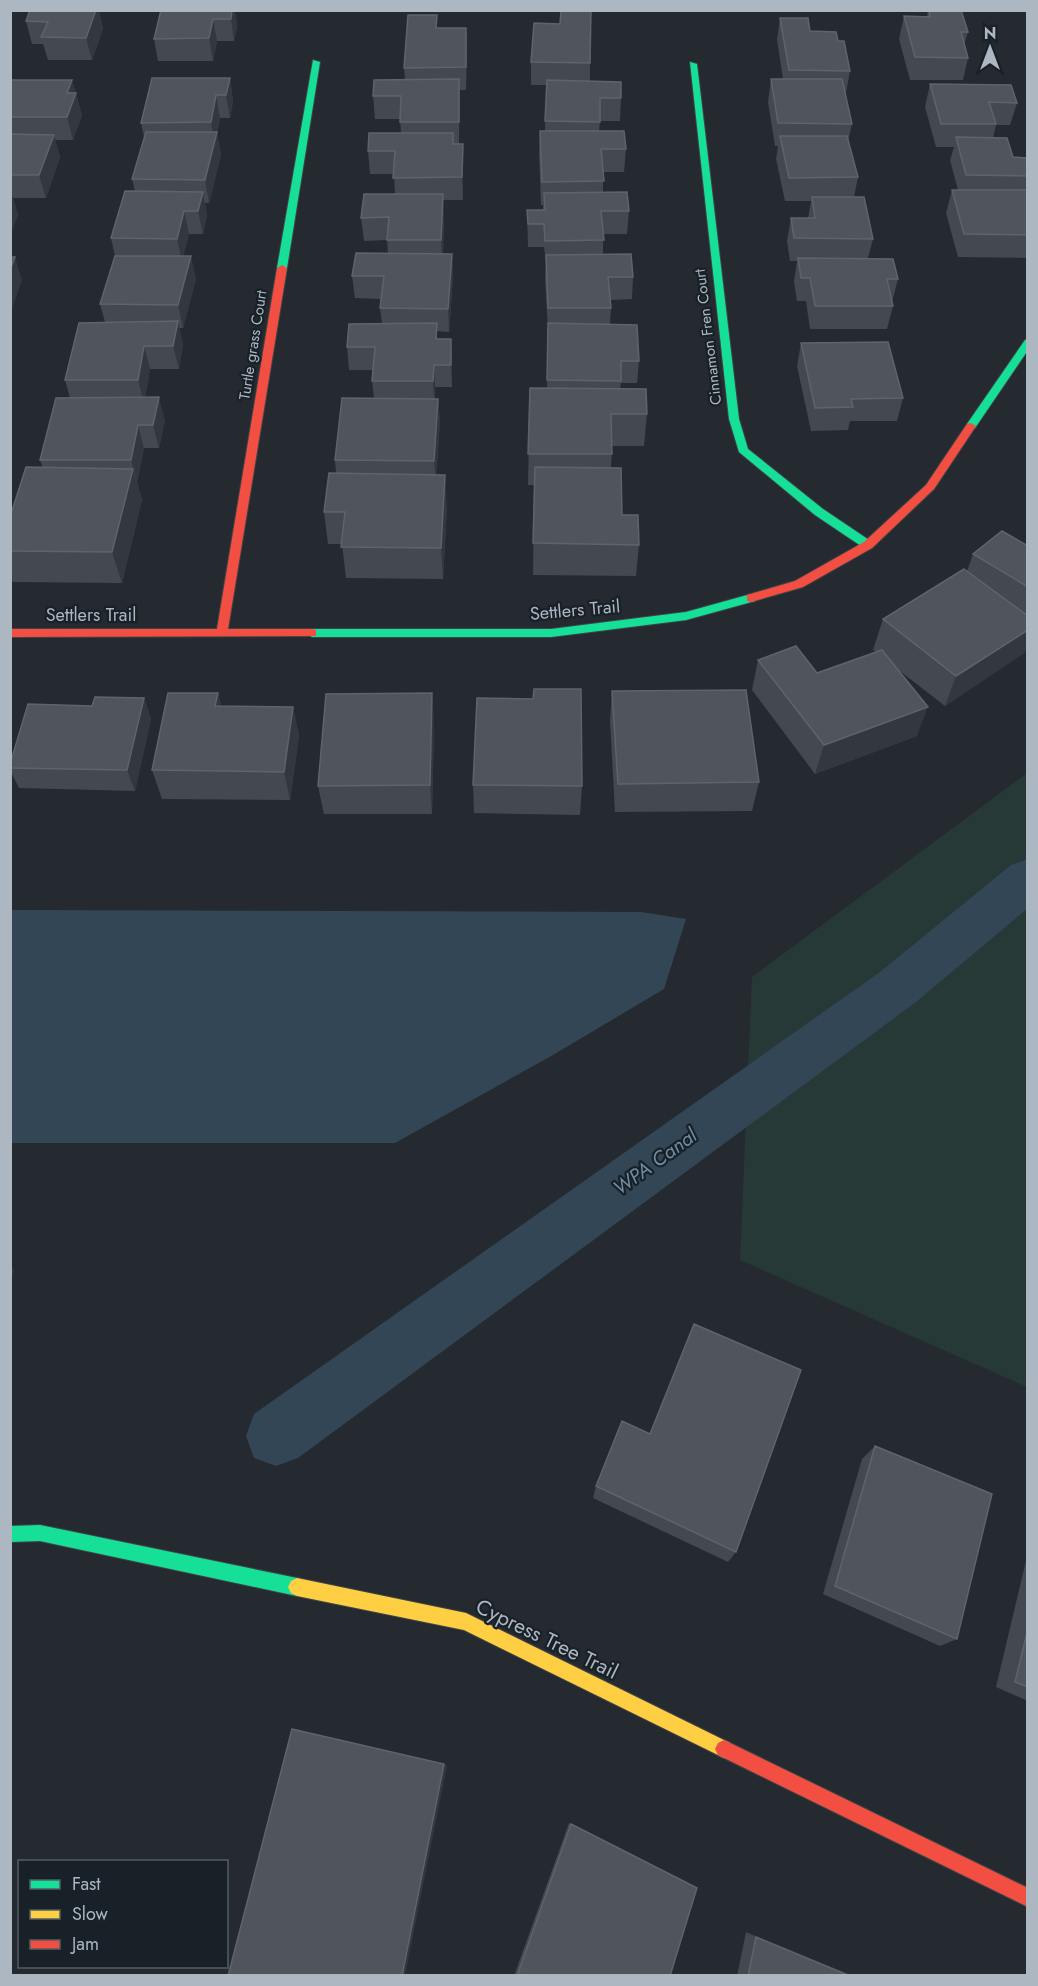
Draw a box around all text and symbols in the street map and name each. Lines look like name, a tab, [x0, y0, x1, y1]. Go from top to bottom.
north arrow	[960, 18, 1020, 78]
text: N	[984, 22, 996, 45]
street label: Cinnamon Fren Court	[689, 267, 727, 406]
street label: Turtle grass Court	[233, 288, 273, 401]
street label: Settlers Trail	[529, 593, 621, 627]
street label: Settlers Trail	[46, 602, 136, 628]
water label: WPA Canal	[607, 1121, 704, 1202]
street label: Cypress Tree Trail	[471, 1592, 623, 1686]
legend	[18, 1860, 228, 1968]
text: Fast	[72, 1871, 101, 1897]
text: Slow	[72, 1901, 109, 1927]
text: Jam	[70, 1931, 99, 1957]

